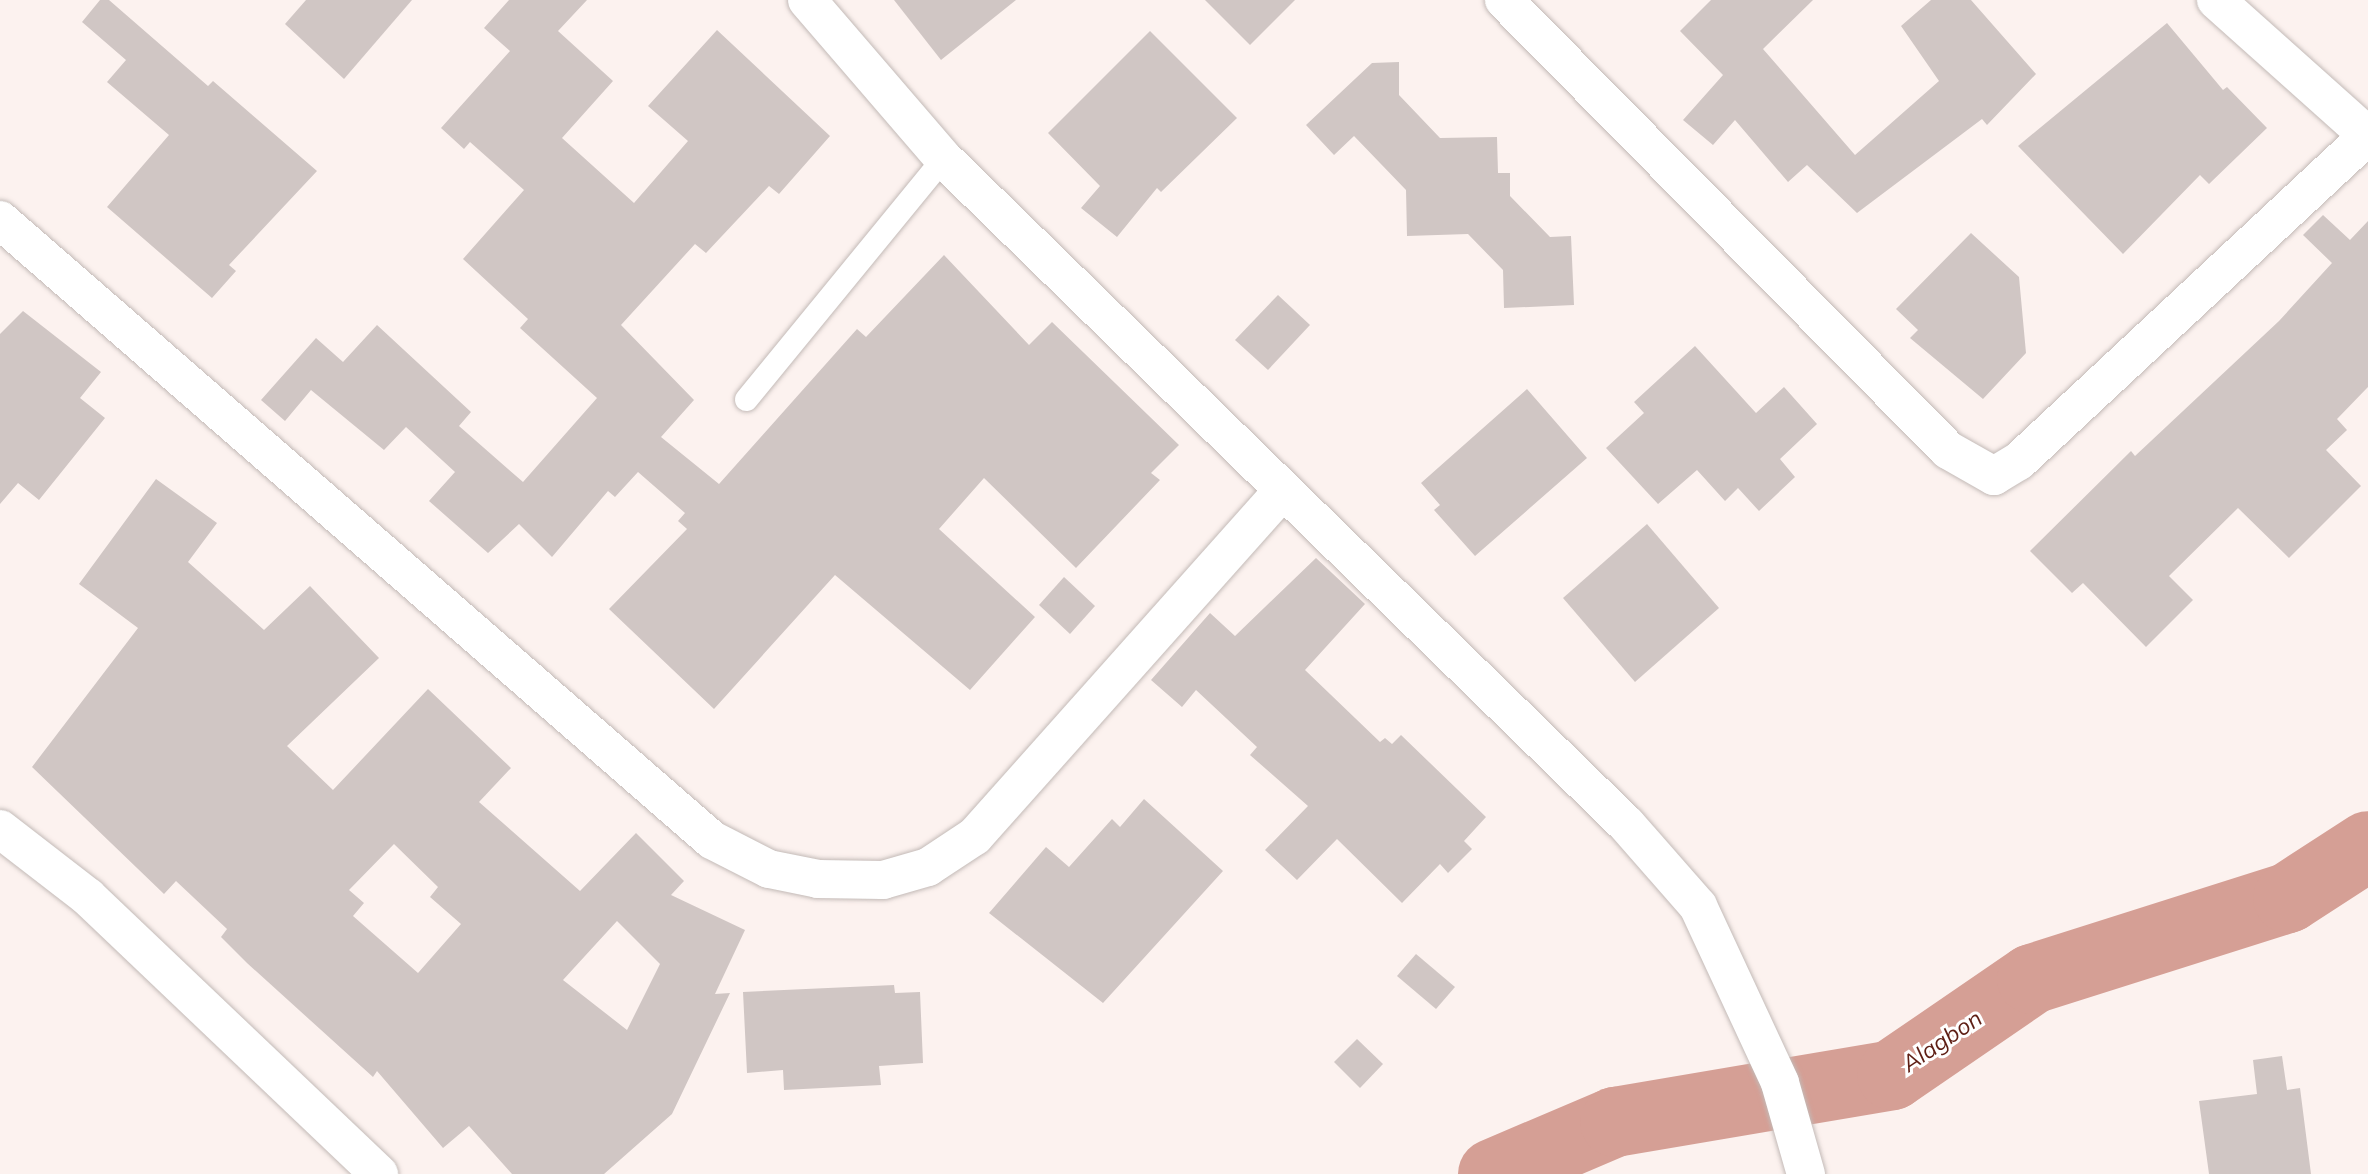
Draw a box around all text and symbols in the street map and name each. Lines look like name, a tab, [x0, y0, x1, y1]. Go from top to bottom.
water label: Alagbon	[1897, 1004, 1987, 1078]

